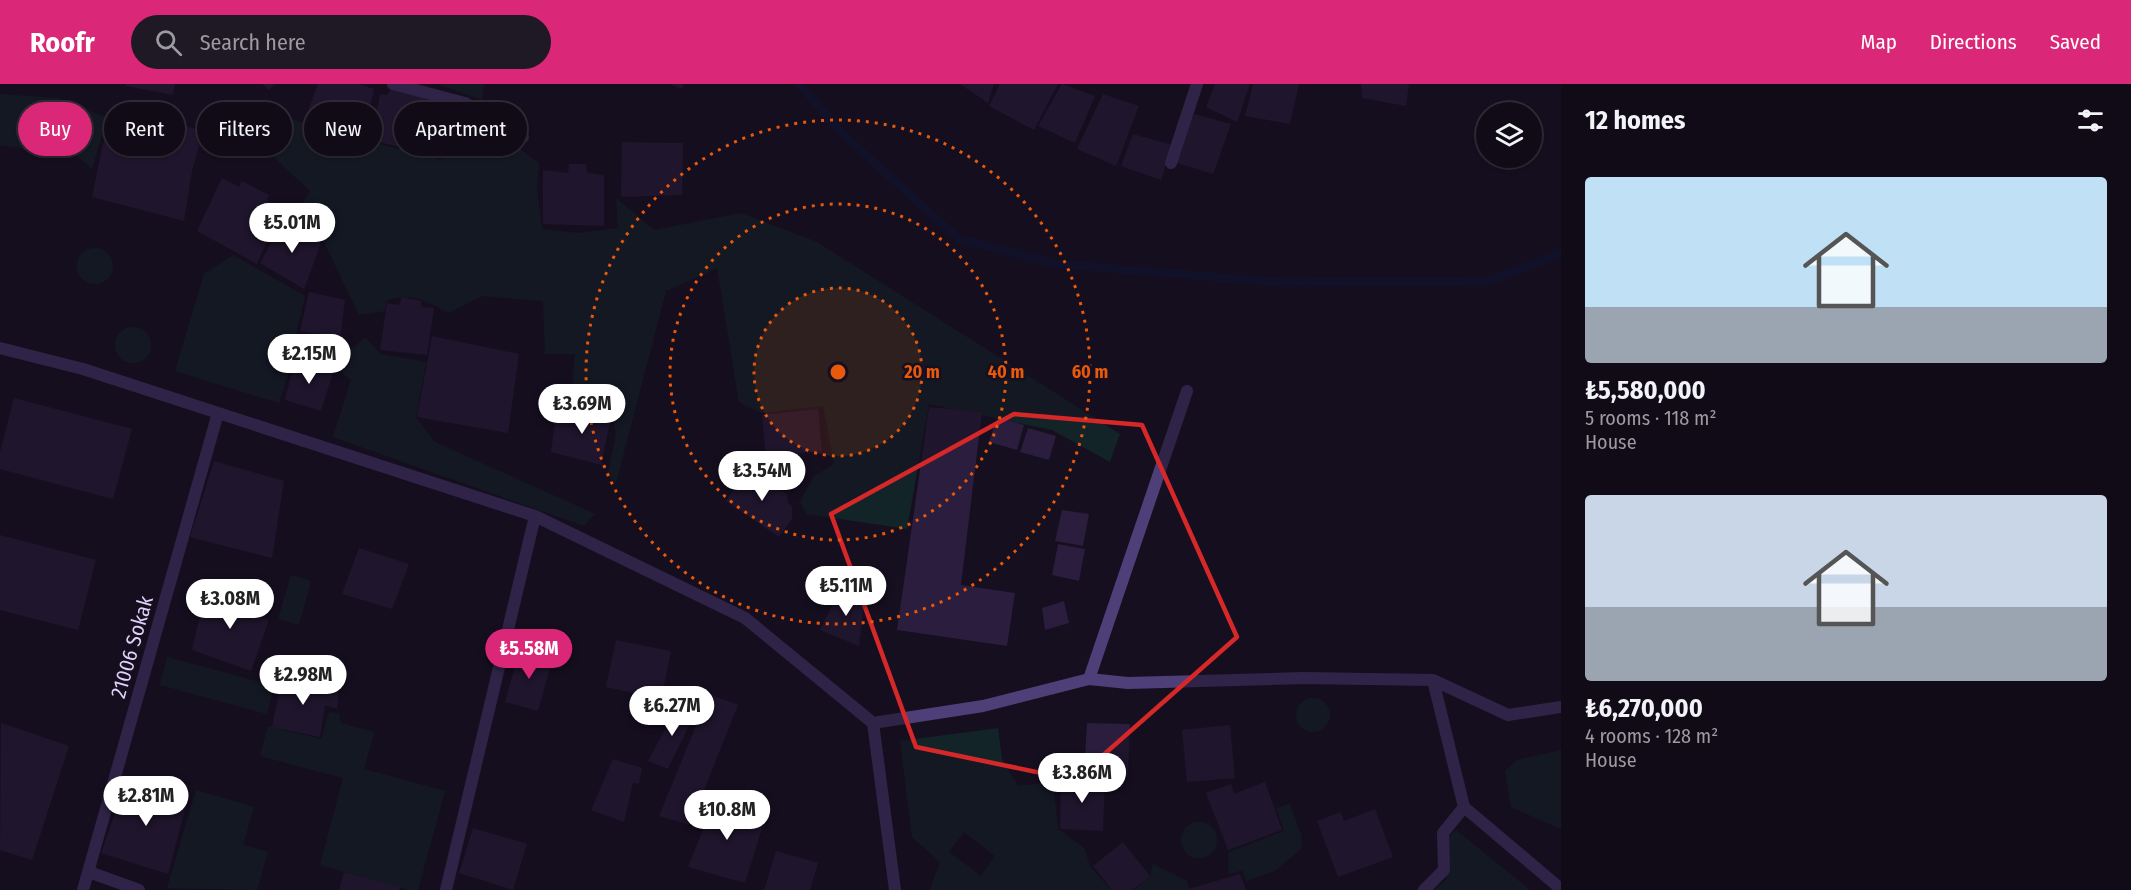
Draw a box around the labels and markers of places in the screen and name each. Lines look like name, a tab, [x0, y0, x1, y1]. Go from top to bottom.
pin: ₺5.01M	[243, 203, 341, 254]
pin: ₺2.15M	[260, 334, 358, 385]
centre of rings	[828, 362, 848, 382]
pin: ₺3.69M	[533, 384, 631, 435]
pin: ₺3.54M	[713, 451, 811, 502]
pin: ₺5.11M	[797, 566, 895, 617]
pin: ₺3.08M	[181, 579, 279, 630]
pin: ₺5.58M	[480, 629, 578, 680]
pin: ₺2.98M	[254, 655, 352, 706]
pin: ₺6.27M	[623, 686, 721, 737]
pin: ₺3.86M	[1033, 753, 1131, 804]
pin: ₺2.81M	[97, 776, 195, 827]
pin: ₺10.8M	[678, 790, 776, 841]

